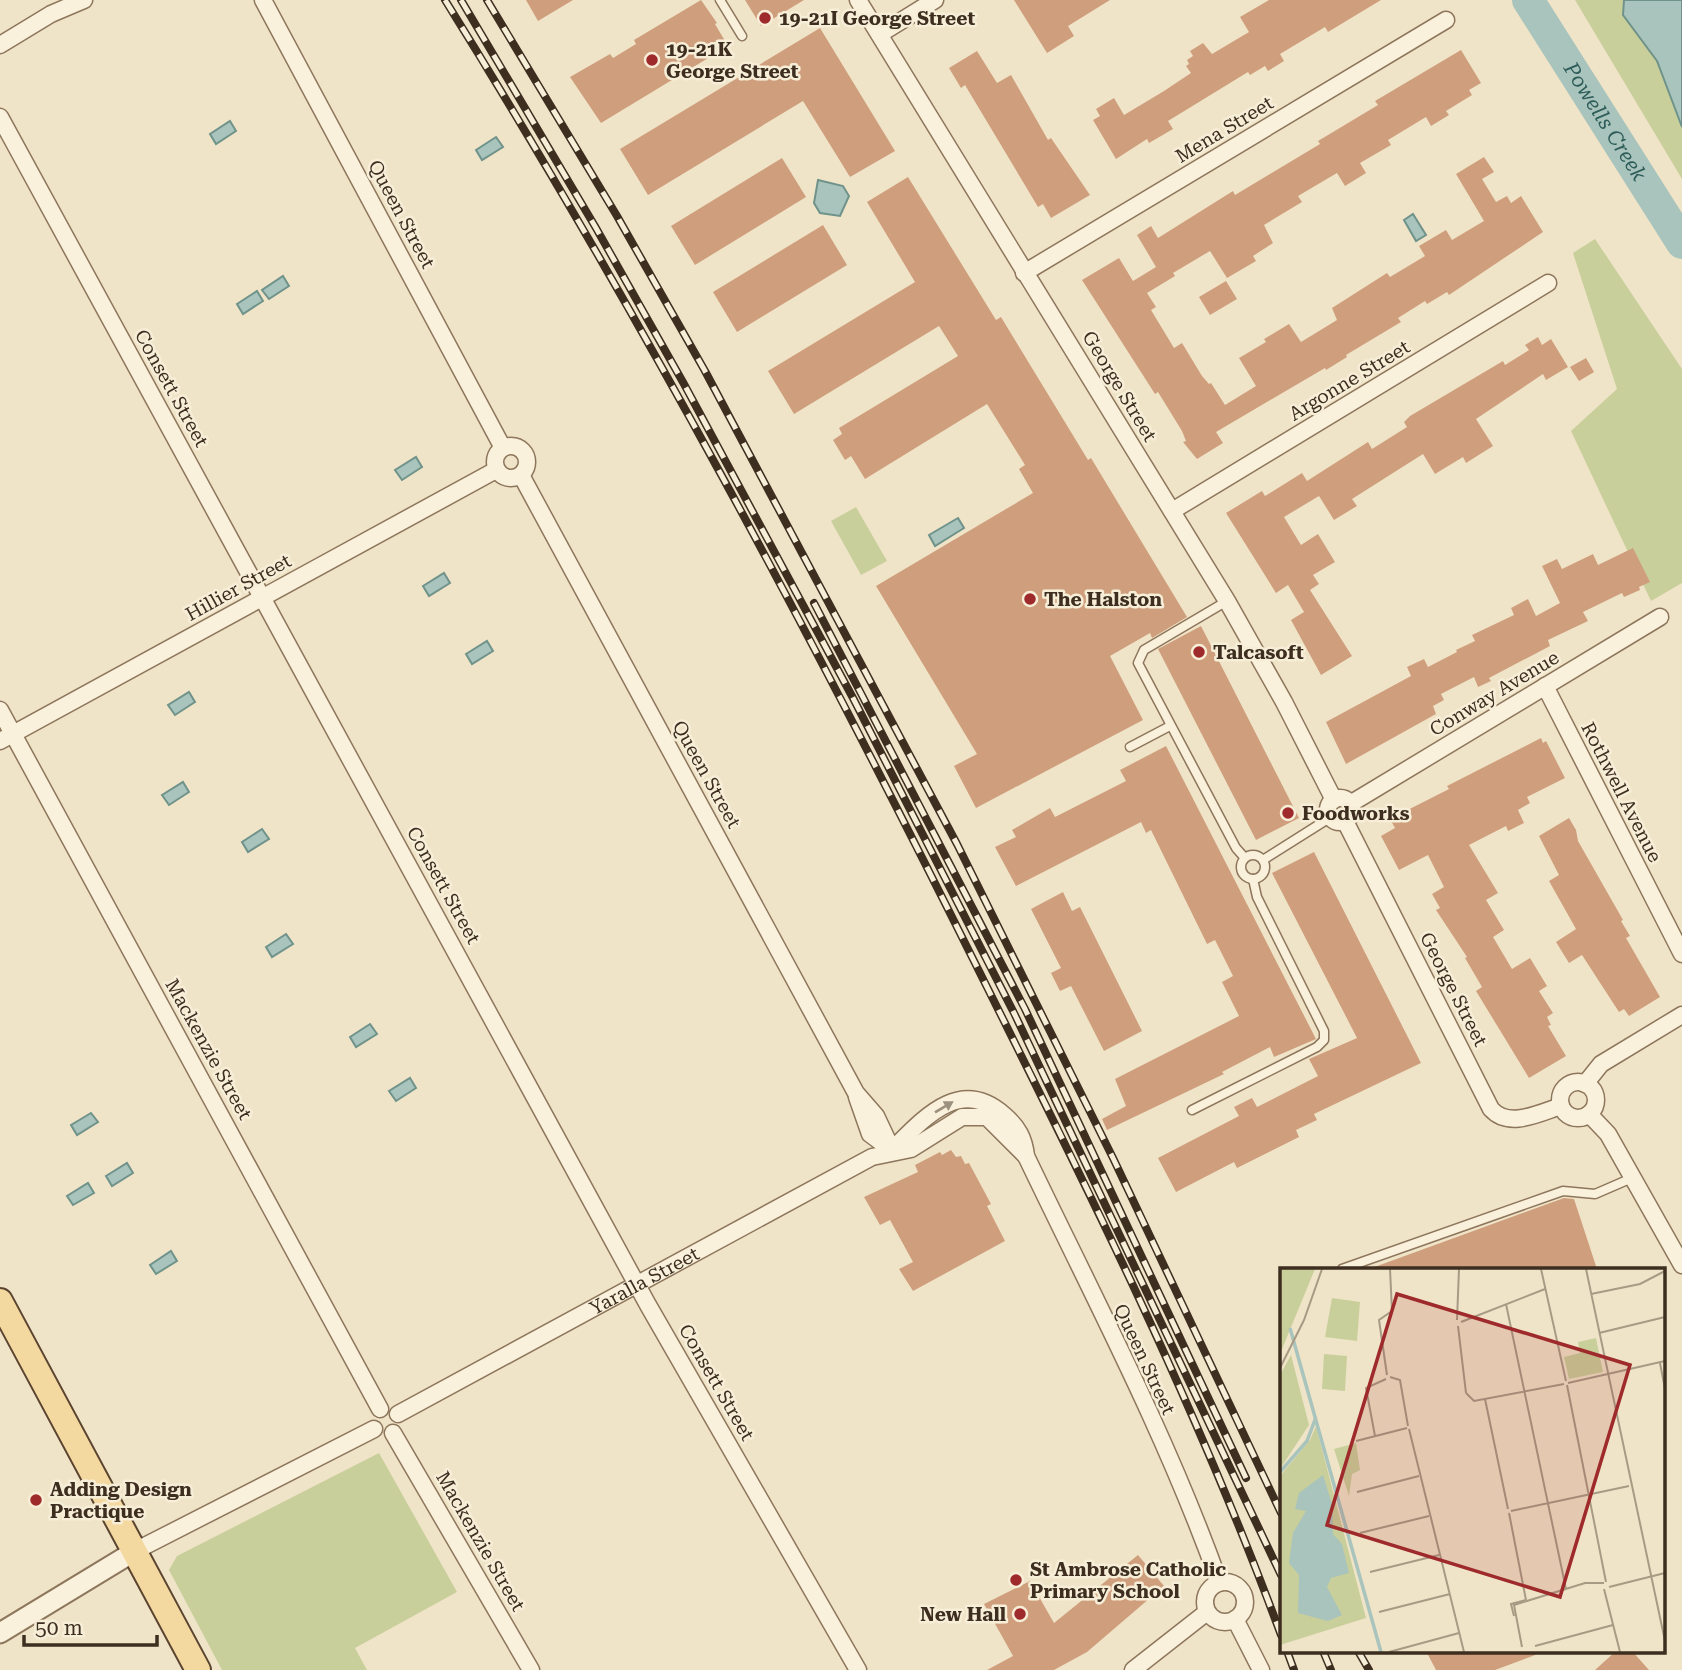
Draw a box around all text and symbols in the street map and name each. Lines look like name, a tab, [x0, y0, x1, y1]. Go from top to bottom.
place label: 19-21I George Street	[779, 7, 975, 30]
marker: 19-21I George Street	[757, 10, 773, 26]
place label: 19-21K George Street	[666, 38, 799, 83]
marker: 19-21K George Street	[644, 52, 660, 68]
water label: Powells Creek	[1558, 57, 1652, 186]
street label: Mena Street	[1171, 91, 1277, 168]
street label: Queen Street	[363, 156, 440, 272]
street label: Consett Street	[130, 326, 213, 451]
street label: George Street	[1078, 327, 1162, 446]
street label: Argonne Street	[1285, 335, 1414, 426]
street label: Hillier Street	[181, 549, 295, 626]
place label: The Halston	[1044, 588, 1162, 611]
marker: The Halston	[1022, 591, 1038, 607]
place label: Talcasoft	[1213, 641, 1304, 664]
marker: Talcasoft	[1191, 644, 1207, 660]
street label: Conway Avenue	[1425, 646, 1563, 741]
street label: Queen Street	[668, 716, 746, 832]
street label: Rothwell Avenue	[1576, 718, 1667, 866]
place label: Foodworks	[1302, 802, 1410, 825]
marker: Foodworks	[1280, 805, 1296, 821]
street label: Consett Street	[402, 823, 485, 948]
street label: George Street	[1415, 928, 1492, 1050]
street label: Mackenzie Street	[160, 975, 257, 1124]
one-way arrow	[935, 1100, 954, 1113]
street label: Yaralla Street	[586, 1242, 703, 1320]
inset map	[1280, 1268, 1664, 1652]
street label: Queen Street	[1109, 1300, 1180, 1418]
street label: Consett Street	[674, 1320, 759, 1445]
street label: Mackenzie Street	[431, 1467, 530, 1615]
place label: Adding Design Practique	[50, 1478, 192, 1523]
marker: Adding Design Practique	[28, 1492, 44, 1508]
place label: St Ambrose Catholic Primary School	[1030, 1558, 1226, 1603]
marker: St Ambrose Catholic Primary School	[1008, 1572, 1024, 1588]
place label: New Hall	[920, 1603, 1006, 1626]
scale bar	[24, 1604, 158, 1648]
marker: New Hall	[1012, 1606, 1028, 1622]
text: 50 m	[35, 1616, 83, 1640]

